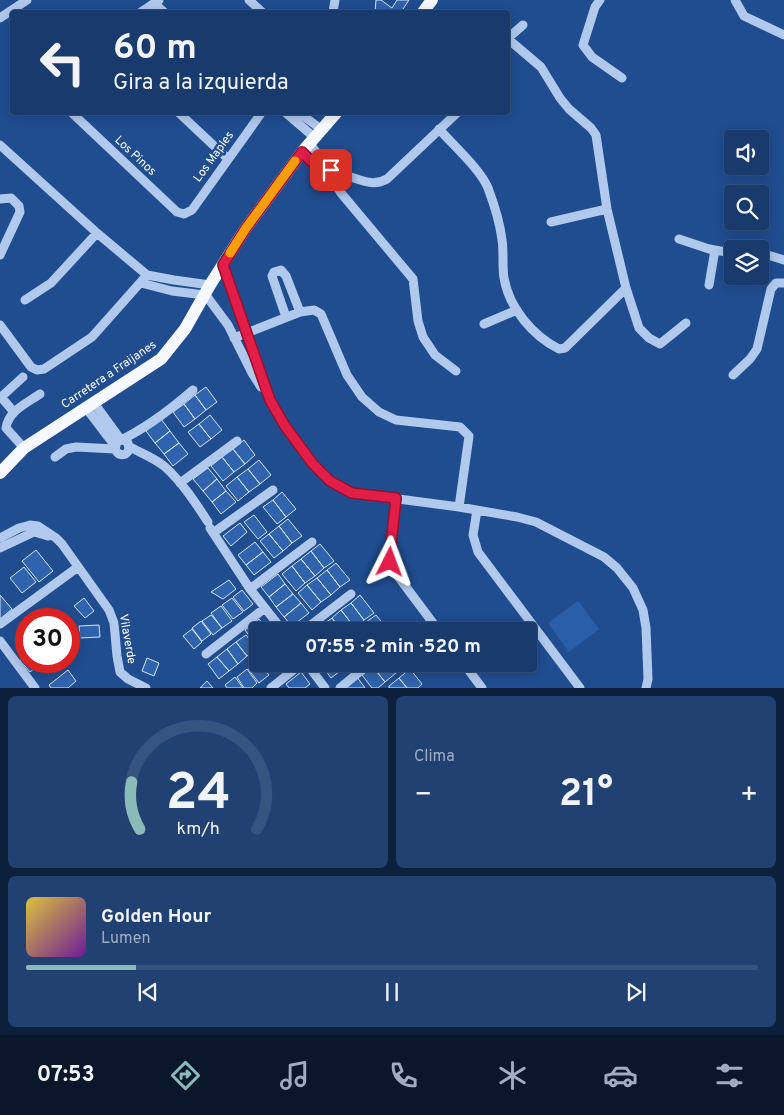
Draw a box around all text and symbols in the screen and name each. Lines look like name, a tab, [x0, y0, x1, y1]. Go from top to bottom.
text: 60 m	[113, 27, 197, 71]
icon: left	[30, 30, 95, 95]
text: Gira a la izquierda	[113, 70, 289, 97]
street label: Los Maples	[190, 128, 238, 186]
map controls	[724, 130, 769, 285]
button: sound	[724, 130, 769, 175]
street label: Los Pinos	[111, 133, 159, 179]
pin	[310, 149, 352, 191]
icon: arrive	[317, 156, 345, 184]
button: search	[724, 185, 769, 230]
button: layers	[724, 240, 769, 285]
street label: Carretera a Fraijanes	[58, 337, 160, 413]
position arrow	[363, 535, 415, 587]
speed limit sign: 30	[15, 608, 80, 673]
street label: Vilaverde	[115, 613, 139, 665]
text: 07:55 · 2 min · 520 m	[305, 635, 481, 659]
text: Clima	[414, 747, 455, 767]
text: 24	[165, 762, 231, 828]
text: 21°	[559, 771, 613, 820]
text: −	[414, 778, 432, 814]
text: +	[740, 778, 758, 814]
text: km/h	[176, 818, 220, 841]
text: Golden Hour	[101, 905, 212, 929]
text: Lumen	[101, 929, 151, 949]
icon: previous	[134, 978, 162, 1006]
icon: pause	[378, 978, 406, 1006]
icon: next	[622, 978, 650, 1006]
icon: directions	[168, 1058, 203, 1093]
icon: music	[277, 1058, 312, 1093]
icon: phone	[386, 1058, 421, 1093]
icon: climate	[495, 1058, 530, 1093]
icon: car	[603, 1058, 638, 1093]
icon: filters	[712, 1058, 747, 1093]
text: 07:53	[37, 1062, 95, 1089]

